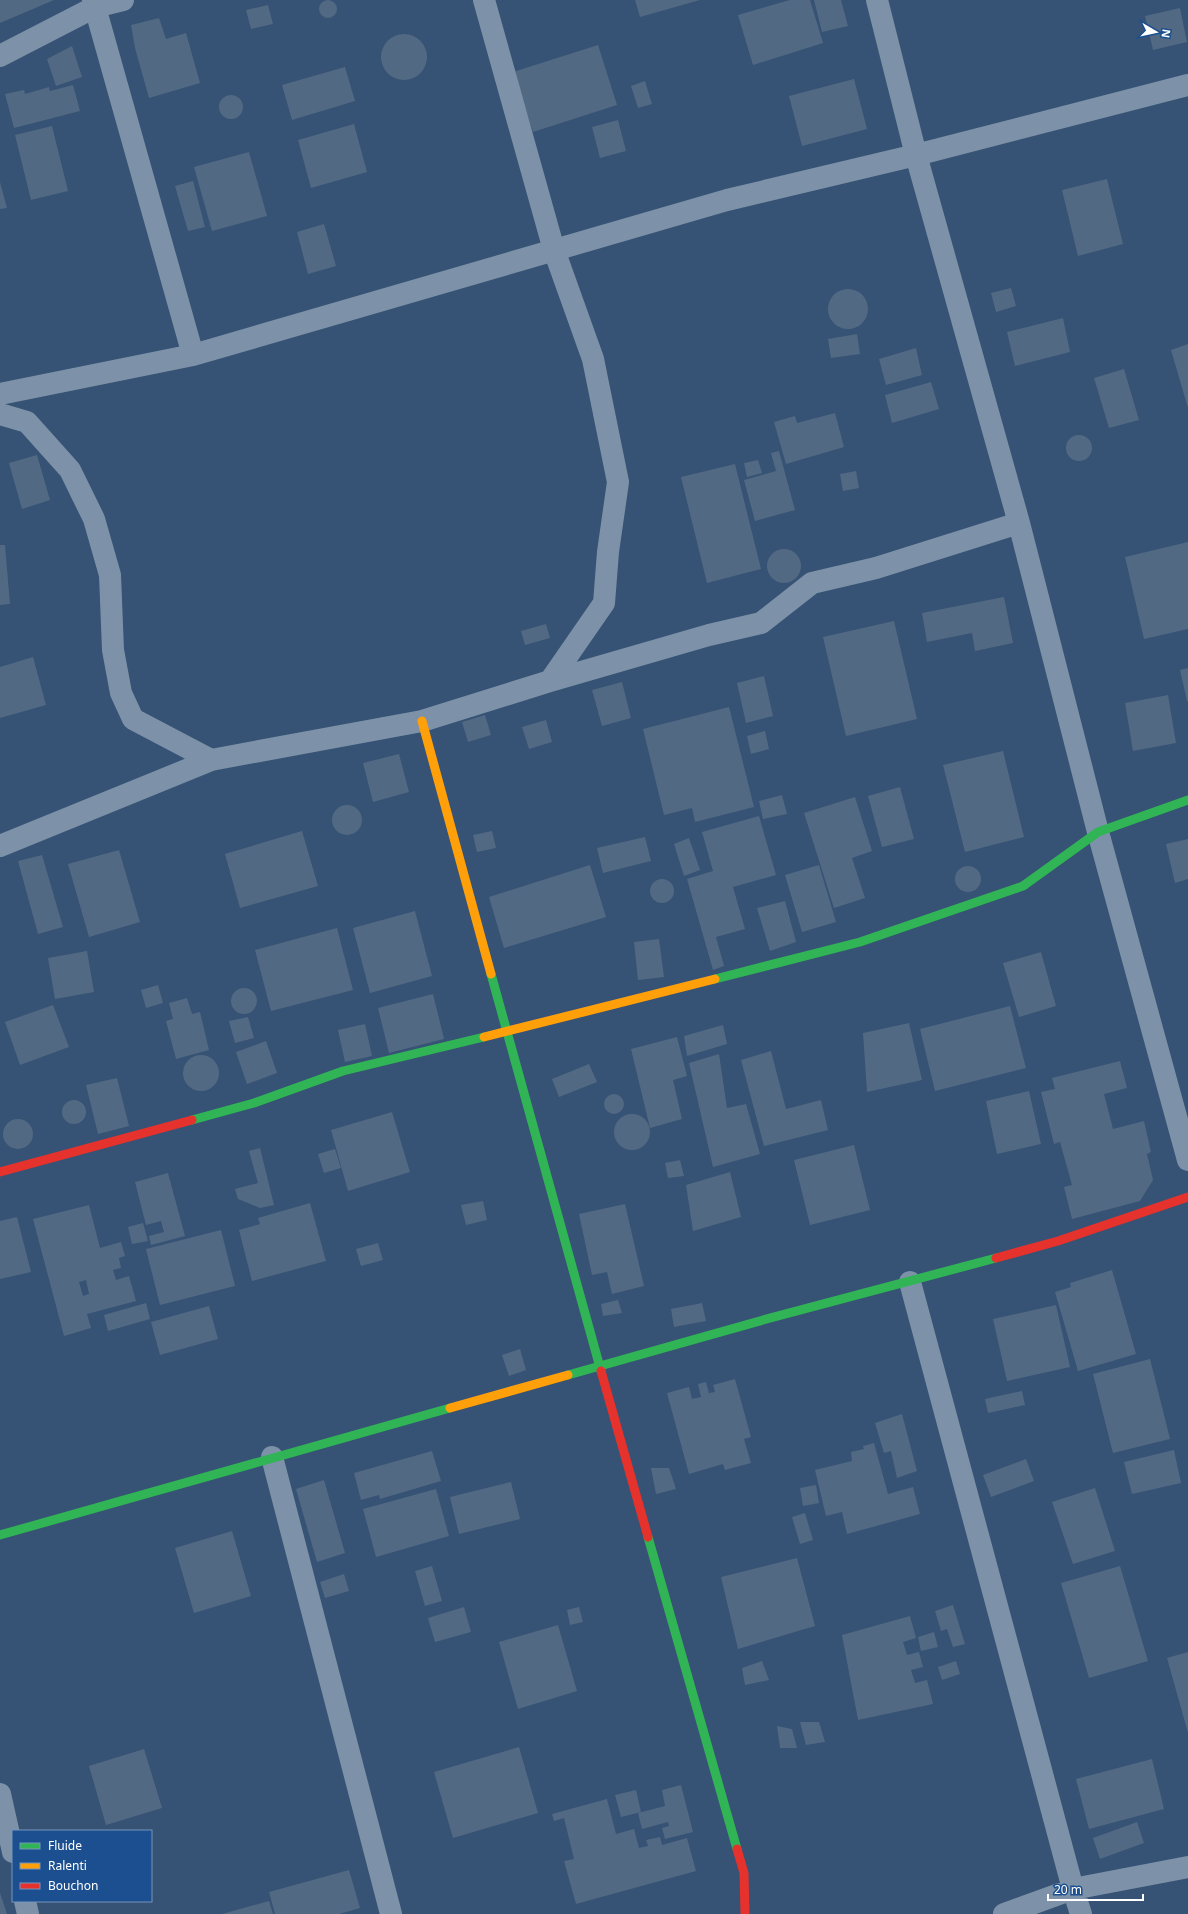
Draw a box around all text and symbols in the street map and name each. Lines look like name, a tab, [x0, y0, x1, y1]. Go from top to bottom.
north arrow	[1136, 12, 1176, 52]
text: N	[1158, 28, 1174, 39]
legend	[12, 1830, 152, 1902]
text: Fluide	[48, 1837, 82, 1854]
text: Ralenti	[48, 1857, 87, 1874]
scale bar	[1048, 1876, 1143, 1902]
text: Bouchon	[48, 1877, 98, 1894]
text: 20 m	[1054, 1881, 1082, 1898]

